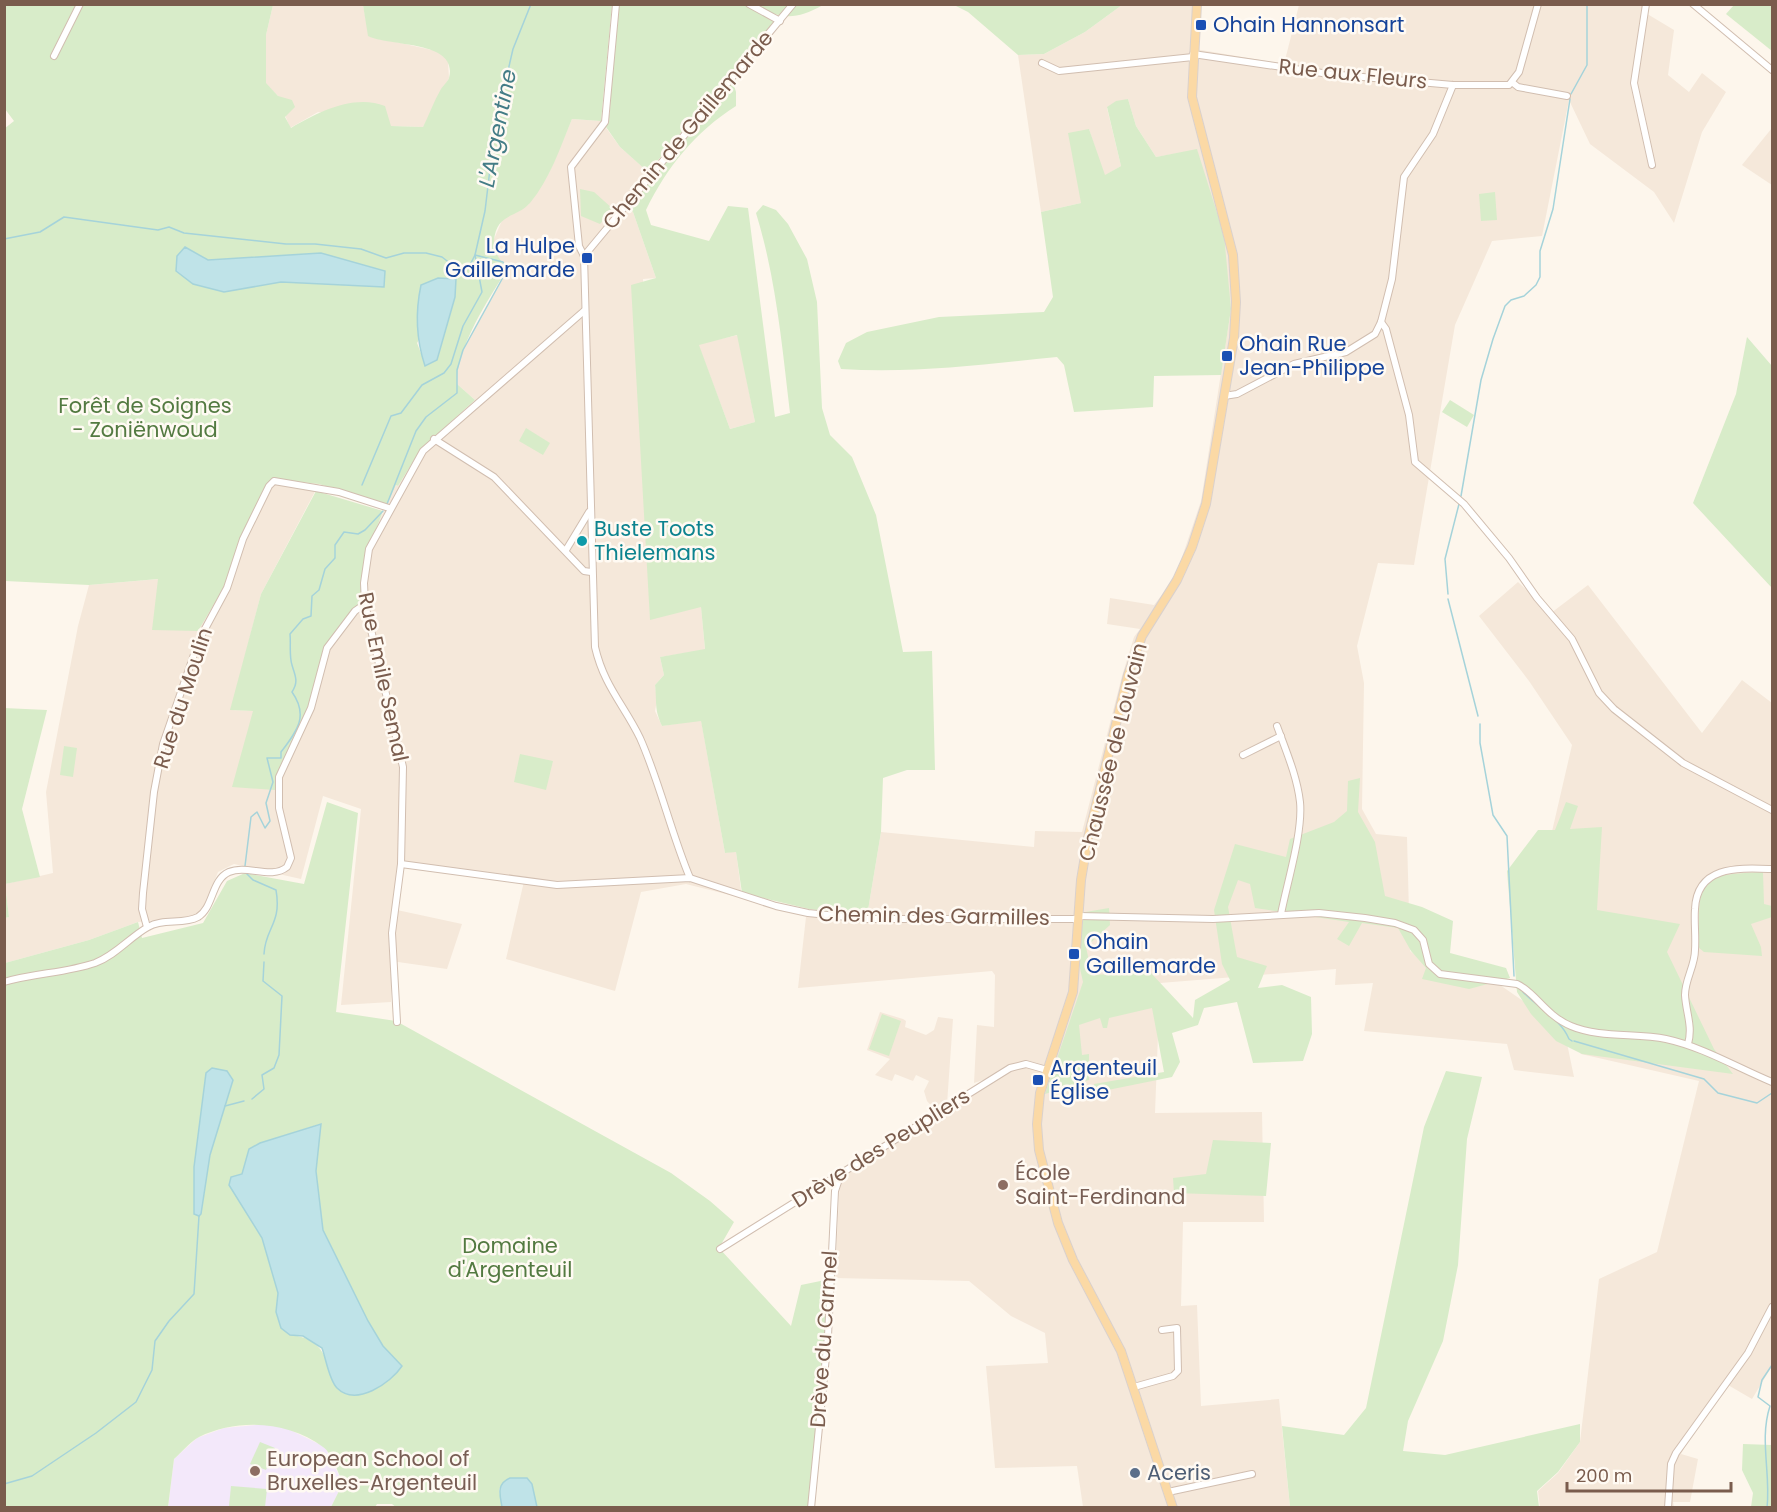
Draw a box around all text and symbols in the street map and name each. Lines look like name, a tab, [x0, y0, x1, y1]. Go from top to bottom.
place label: Ohain Hannonsart	[1213, 10, 1404, 39]
marker: Ohain Hannonsart	[1194, 18, 1208, 32]
street label: Chemin de Gaillemarde	[596, 24, 779, 235]
street label: Rue aux Fleurs	[1277, 51, 1429, 96]
water label: L'Argentine	[471, 66, 524, 190]
place label: La Hulpe Gaillemarde	[445, 231, 575, 284]
marker: La Hulpe Gaillemarde	[580, 251, 594, 265]
place label: Ohain Rue Jean-Philippe	[1239, 329, 1385, 382]
marker: Ohain Rue Jean-Philippe	[1220, 349, 1234, 363]
park label: Forêt de Soignes - Zoniënwoud	[58, 391, 232, 444]
place label: Buste Toots Thielemans	[594, 514, 715, 567]
marker: Buste Toots Thielemans	[575, 534, 589, 548]
street label: Rue Emile Semal	[351, 589, 416, 764]
street label: Rue du Moulin	[146, 624, 219, 772]
street label: Chaussée de Louvain	[1071, 640, 1154, 864]
street label: Chemin des Garmilles	[818, 899, 1050, 932]
place label: Ohain Gaillemarde	[1086, 927, 1216, 980]
marker: Ohain Gaillemarde	[1067, 947, 1081, 961]
place label: Argenteuil Église	[1050, 1053, 1157, 1106]
marker: Argenteuil Église	[1031, 1073, 1045, 1087]
street label: Drève des Peupliers	[786, 1081, 975, 1214]
place label: École Saint-Ferdinand	[1015, 1158, 1185, 1211]
marker: École Saint-Ferdinand	[996, 1178, 1010, 1192]
park label: Domaine d'Argenteuil	[448, 1231, 572, 1284]
street label: Drève du Carmel	[803, 1249, 844, 1428]
place label: European School of Bruxelles-Argenteuil	[267, 1444, 477, 1497]
scale bar	[1567, 1455, 1730, 1493]
place label: Aceris	[1147, 1458, 1211, 1487]
text: 200 m	[1576, 1463, 1632, 1488]
marker: European School of Bruxelles-Argenteuil	[248, 1464, 262, 1478]
marker: Aceris	[1128, 1466, 1142, 1480]

